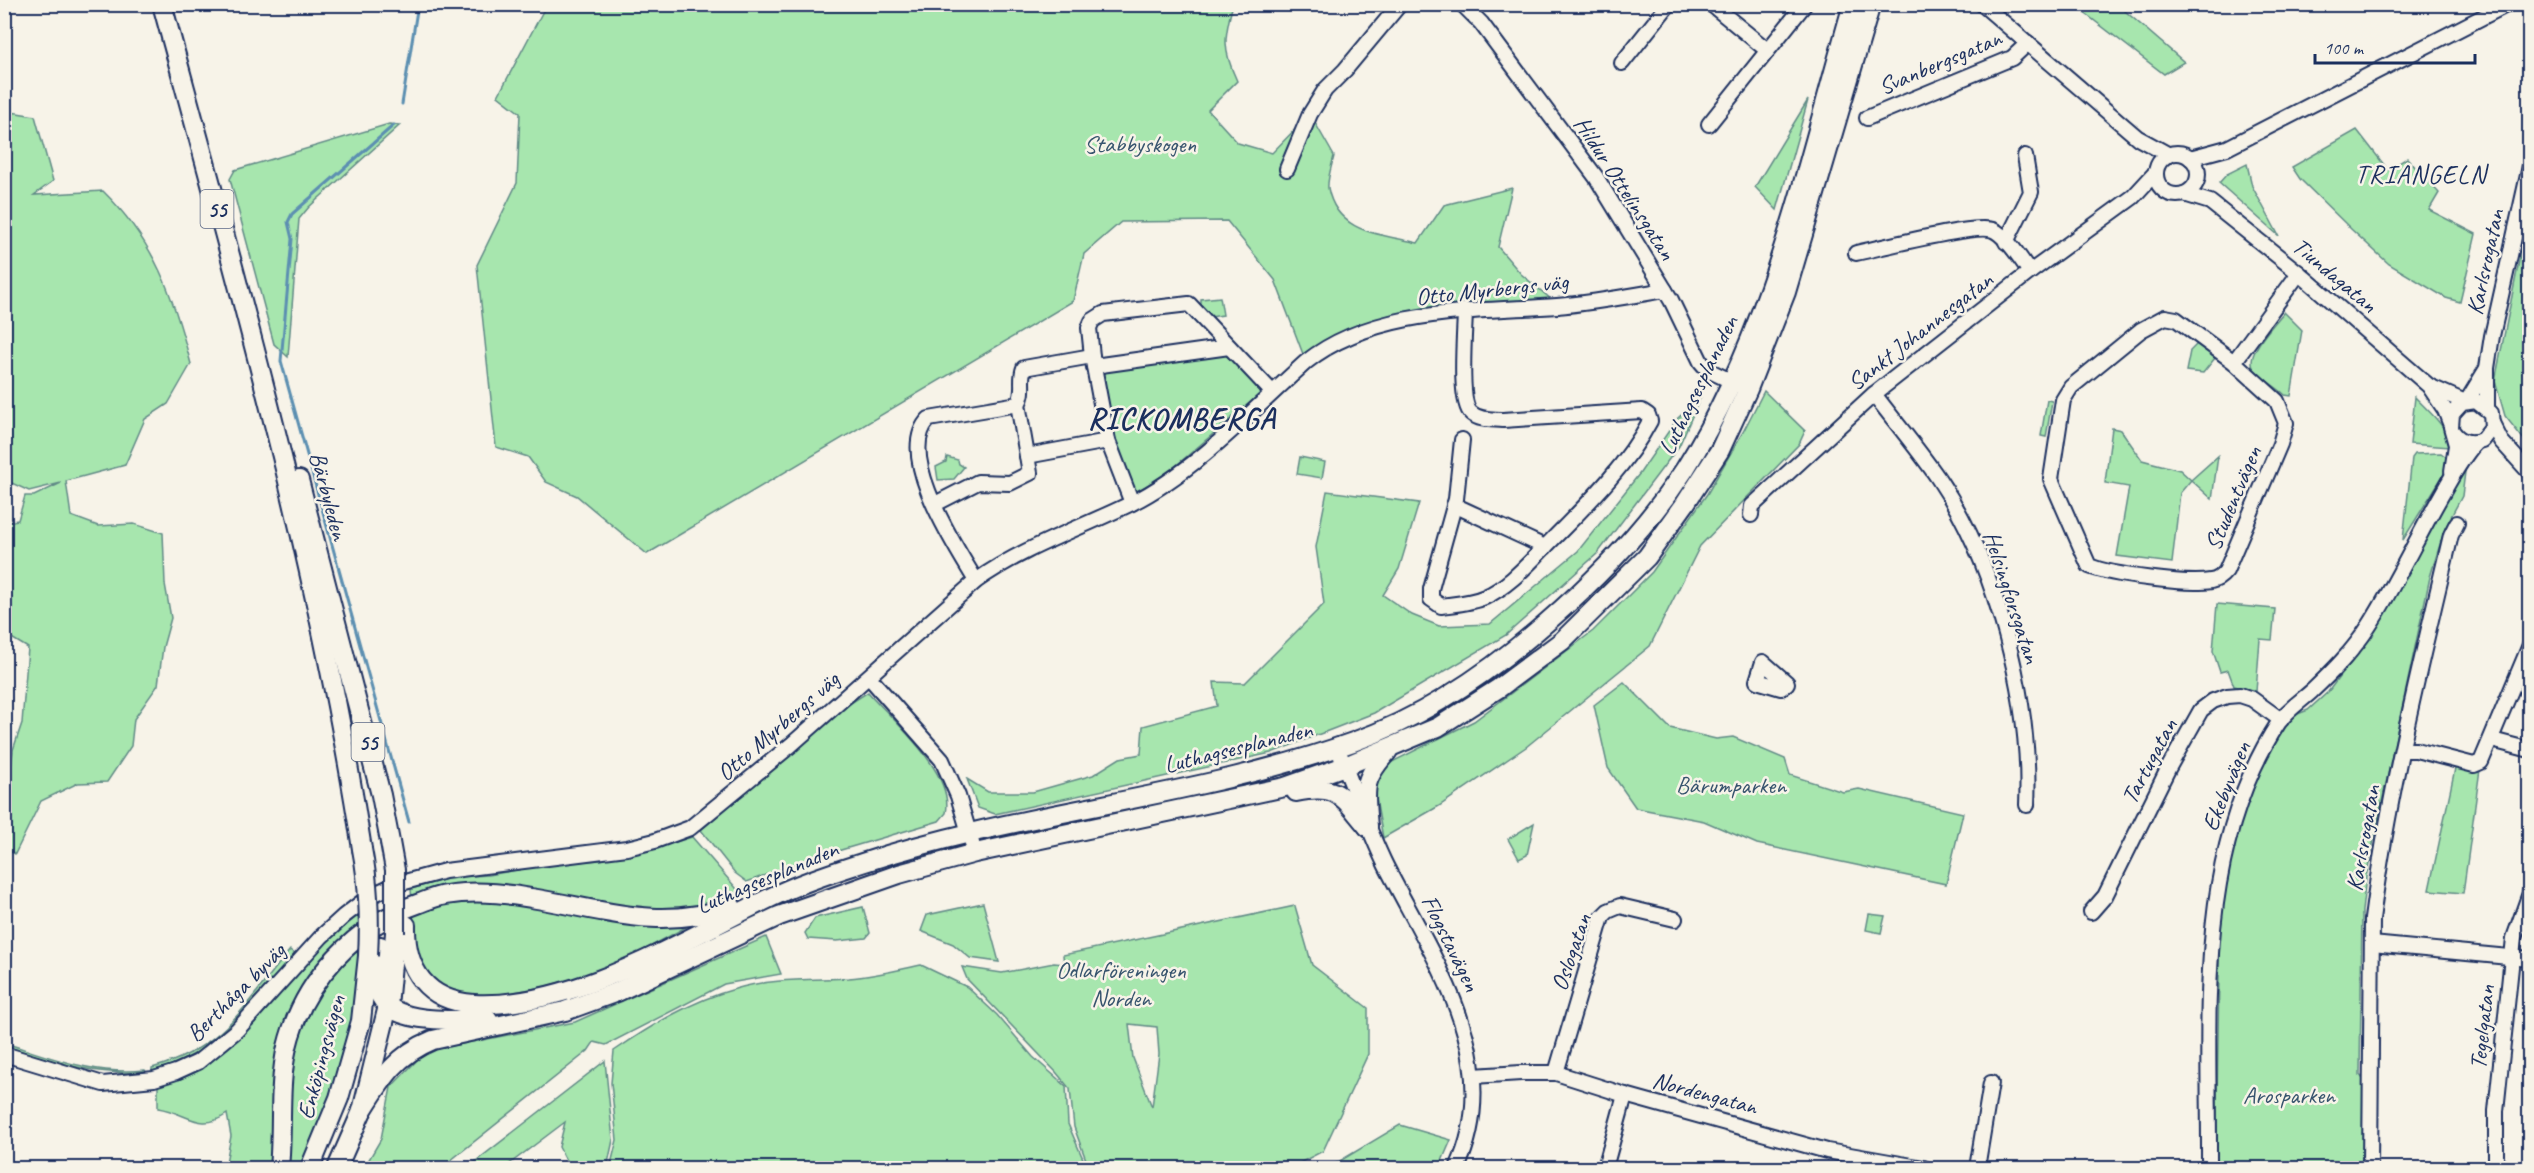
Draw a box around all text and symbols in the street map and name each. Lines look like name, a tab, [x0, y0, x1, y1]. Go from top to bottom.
street label: Svanbergsgatan	[1874, 22, 2007, 101]
scale bar	[2315, 27, 2476, 65]
text: 100 m	[2324, 37, 2365, 59]
street label: Hildur Ottelinsgatan	[1567, 110, 1683, 266]
park label: Stabbyskogen	[1084, 129, 1196, 159]
district label: TRIANGELN	[2355, 158, 2490, 191]
road number: 55	[200, 190, 234, 228]
street label: Karlsrogatan	[2459, 205, 2511, 317]
street label: Tiundagatan	[2286, 231, 2384, 319]
street label: Sankt Johannesgatan	[1841, 264, 2000, 397]
street label: Otto Myrbergs väg	[1414, 266, 1571, 312]
street label: Luthagsesplanaden	[1651, 309, 1745, 460]
district label: RICKOMBERGA	[1088, 400, 1277, 438]
street label: Studentvägen	[2198, 441, 2268, 555]
street label: Bärbyleden	[303, 449, 355, 545]
street label: Helsingforsgatan	[1977, 527, 2048, 668]
street label: Otto Myrbergs väg	[710, 664, 847, 788]
street label: Tartugatan	[2114, 713, 2184, 809]
street label: Luthagsesplanaden	[1161, 714, 1316, 780]
road number: 55	[352, 723, 385, 761]
street label: Ekebyvägen	[2195, 737, 2258, 835]
park label: Bärumparken	[1676, 770, 1787, 800]
street label: Karlsrogatan	[2339, 782, 2387, 893]
street label: Luthagsesplanaden	[691, 833, 844, 920]
street label: Flogstavägen	[1415, 890, 1487, 996]
street label: Oslogatan	[1544, 909, 1598, 995]
street label: Berthåga byväg	[180, 935, 293, 1048]
park label: Odlarföreningen Norden	[1056, 955, 1186, 1013]
street label: Tegelgatan	[2463, 983, 2501, 1071]
street label: Enköpingsvägen	[290, 991, 352, 1122]
street label: Nordengatan	[1649, 1065, 1762, 1122]
park label: Arosparken	[2243, 1080, 2336, 1110]

